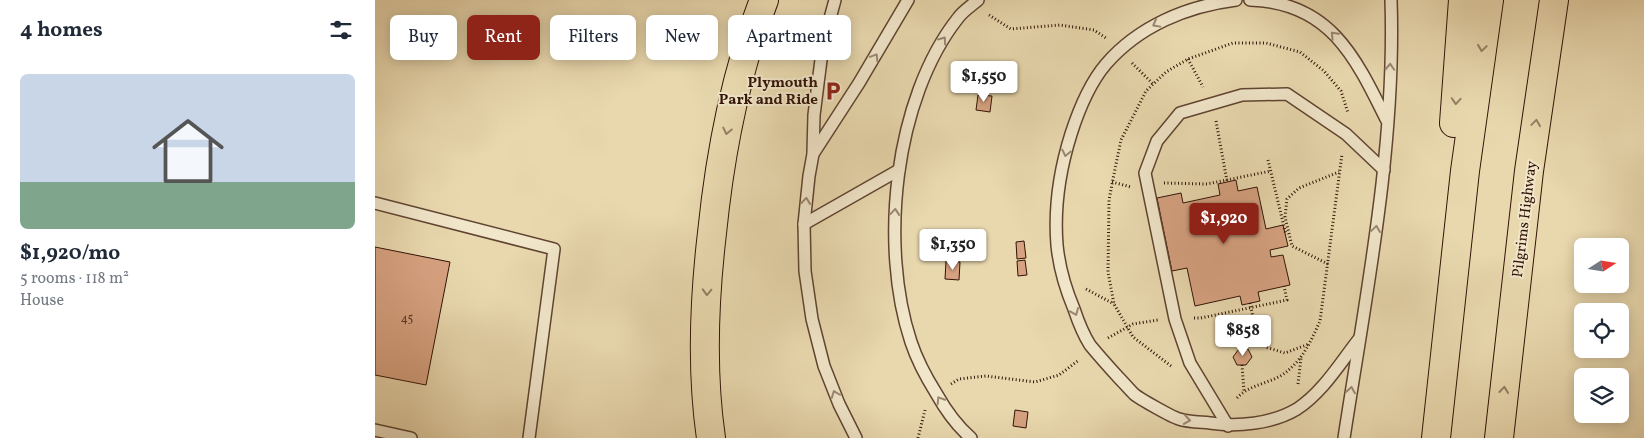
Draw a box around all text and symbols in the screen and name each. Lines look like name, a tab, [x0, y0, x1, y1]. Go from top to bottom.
chip: Buy	[390, 15, 457, 60]
chip: Rent	[467, 15, 540, 60]
chip: Filters	[550, 15, 636, 60]
chip: New	[646, 15, 718, 60]
chip: Apartment	[728, 15, 851, 60]
text: 4 homes	[20, 16, 103, 45]
icon: filters	[327, 16, 355, 44]
one-way arrow	[1153, 18, 1162, 28]
one-way arrow	[1331, 31, 1340, 40]
one-way arrow	[937, 36, 946, 46]
one-way arrow	[1477, 44, 1487, 53]
one-way arrow	[868, 53, 878, 62]
pin: $1,550	[943, 61, 1025, 103]
one-way arrow	[1385, 63, 1396, 71]
text: $1,550	[962, 66, 1006, 88]
place label: Plymouth Park and Ride	[719, 73, 818, 111]
parking icon: Plymouth Park and Ride	[822, 80, 844, 102]
one-way arrow	[1451, 97, 1462, 105]
icon: home	[143, 106, 233, 196]
one-way arrow	[1530, 119, 1541, 127]
one-way arrow	[722, 126, 733, 135]
one-way arrow	[1061, 148, 1072, 157]
street label: Pilgrims Highway	[1508, 160, 1543, 279]
one-way arrow	[800, 196, 811, 204]
pin: $1,920	[1183, 202, 1265, 245]
one-way arrow	[889, 207, 900, 215]
text: $1,920	[1201, 208, 1247, 230]
one-way arrow	[1370, 225, 1380, 234]
pin: $1,350	[912, 228, 994, 271]
text: $1,350	[930, 234, 976, 256]
north arrow	[1574, 238, 1629, 292]
map controls	[1574, 238, 1629, 423]
text: $1,920/mo	[20, 239, 120, 268]
text: 5 rooms · 118 m²	[20, 268, 129, 290]
one-way arrow	[701, 288, 712, 296]
text: House	[20, 290, 64, 312]
button: locate	[1574, 303, 1629, 358]
one-way arrow	[1069, 307, 1079, 316]
house number: 45	[401, 311, 414, 327]
pin: $858	[1213, 314, 1273, 357]
text: $858	[1226, 320, 1260, 342]
button: layers	[1574, 368, 1629, 423]
one-way arrow	[1346, 385, 1356, 394]
one-way arrow	[1498, 385, 1509, 393]
one-way arrow	[831, 390, 841, 399]
one-way arrow	[937, 397, 947, 406]
one-way arrow	[1184, 414, 1192, 425]

